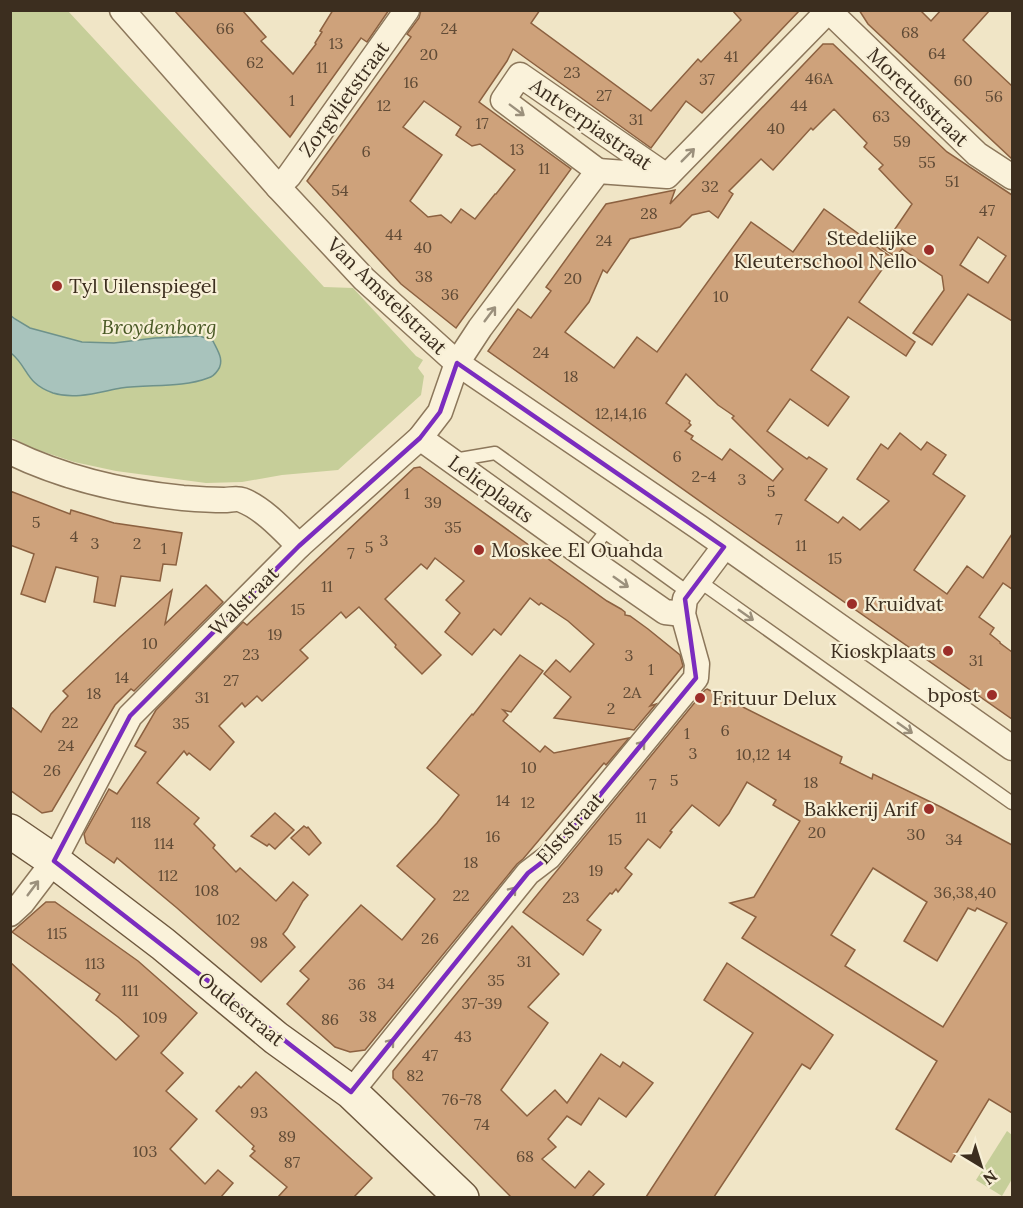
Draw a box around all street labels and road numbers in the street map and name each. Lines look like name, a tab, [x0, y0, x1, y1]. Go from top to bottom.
street label: Zorgvlietstraat	[293, 36, 394, 162]
street label: Moretusstraat	[862, 42, 975, 152]
street label: Antverpiastraat	[524, 72, 658, 175]
street label: Van Amstelstraat	[321, 231, 453, 360]
street label: Lelieplaats	[444, 449, 539, 528]
street label: Walstraat	[203, 560, 284, 641]
street label: Elststraat	[531, 786, 609, 869]
street label: Oudestraat	[193, 966, 290, 1051]

